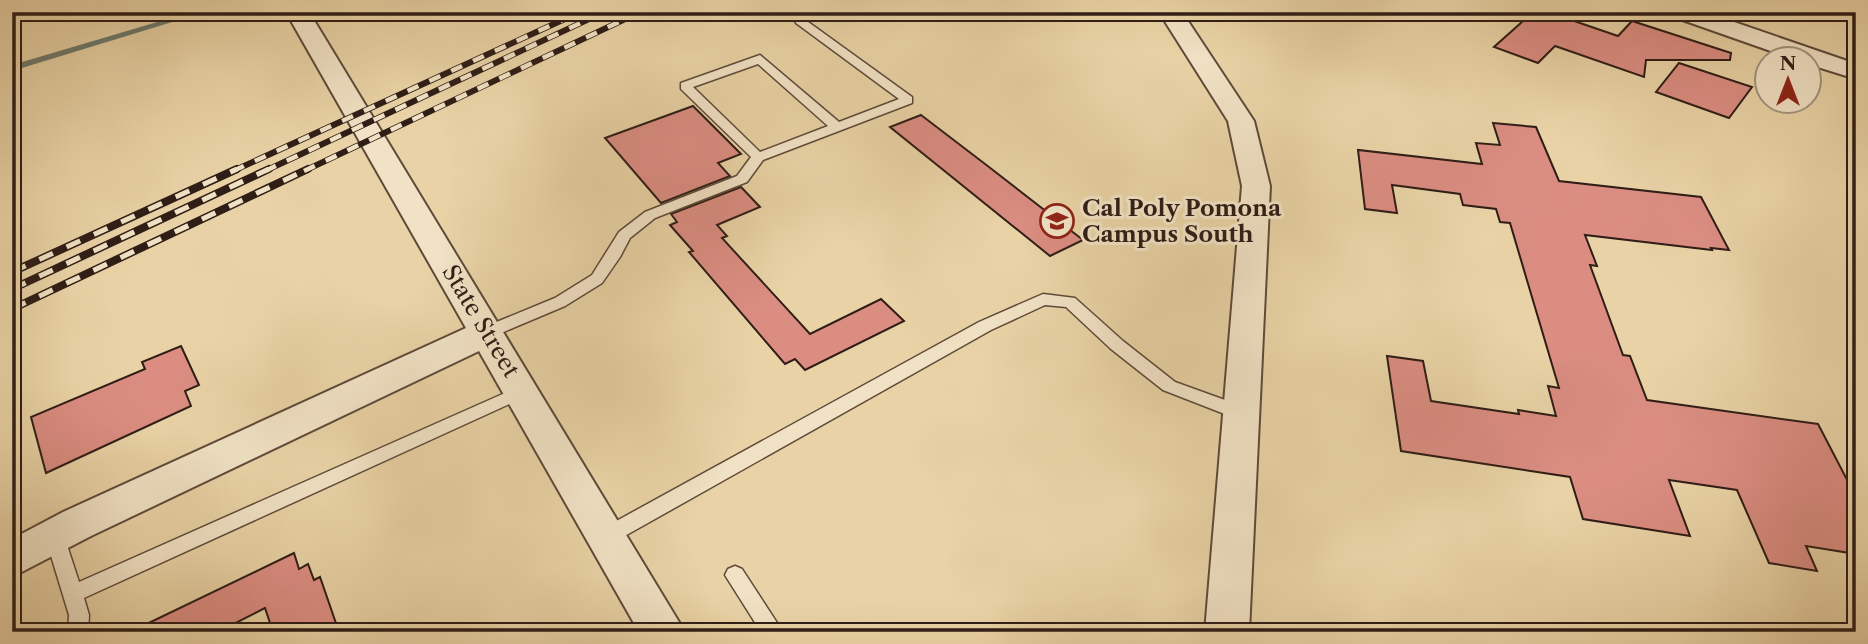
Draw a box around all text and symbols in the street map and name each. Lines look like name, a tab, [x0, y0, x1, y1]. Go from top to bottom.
north arrow	[1752, 46, 1822, 116]
text: N	[1780, 52, 1796, 75]
place label: Cal Poly Pomona Campus South	[1082, 194, 1282, 248]
school or university icon: Cal Poly Pomona Campus South	[1038, 202, 1076, 240]
street label: State Street	[436, 260, 526, 382]

